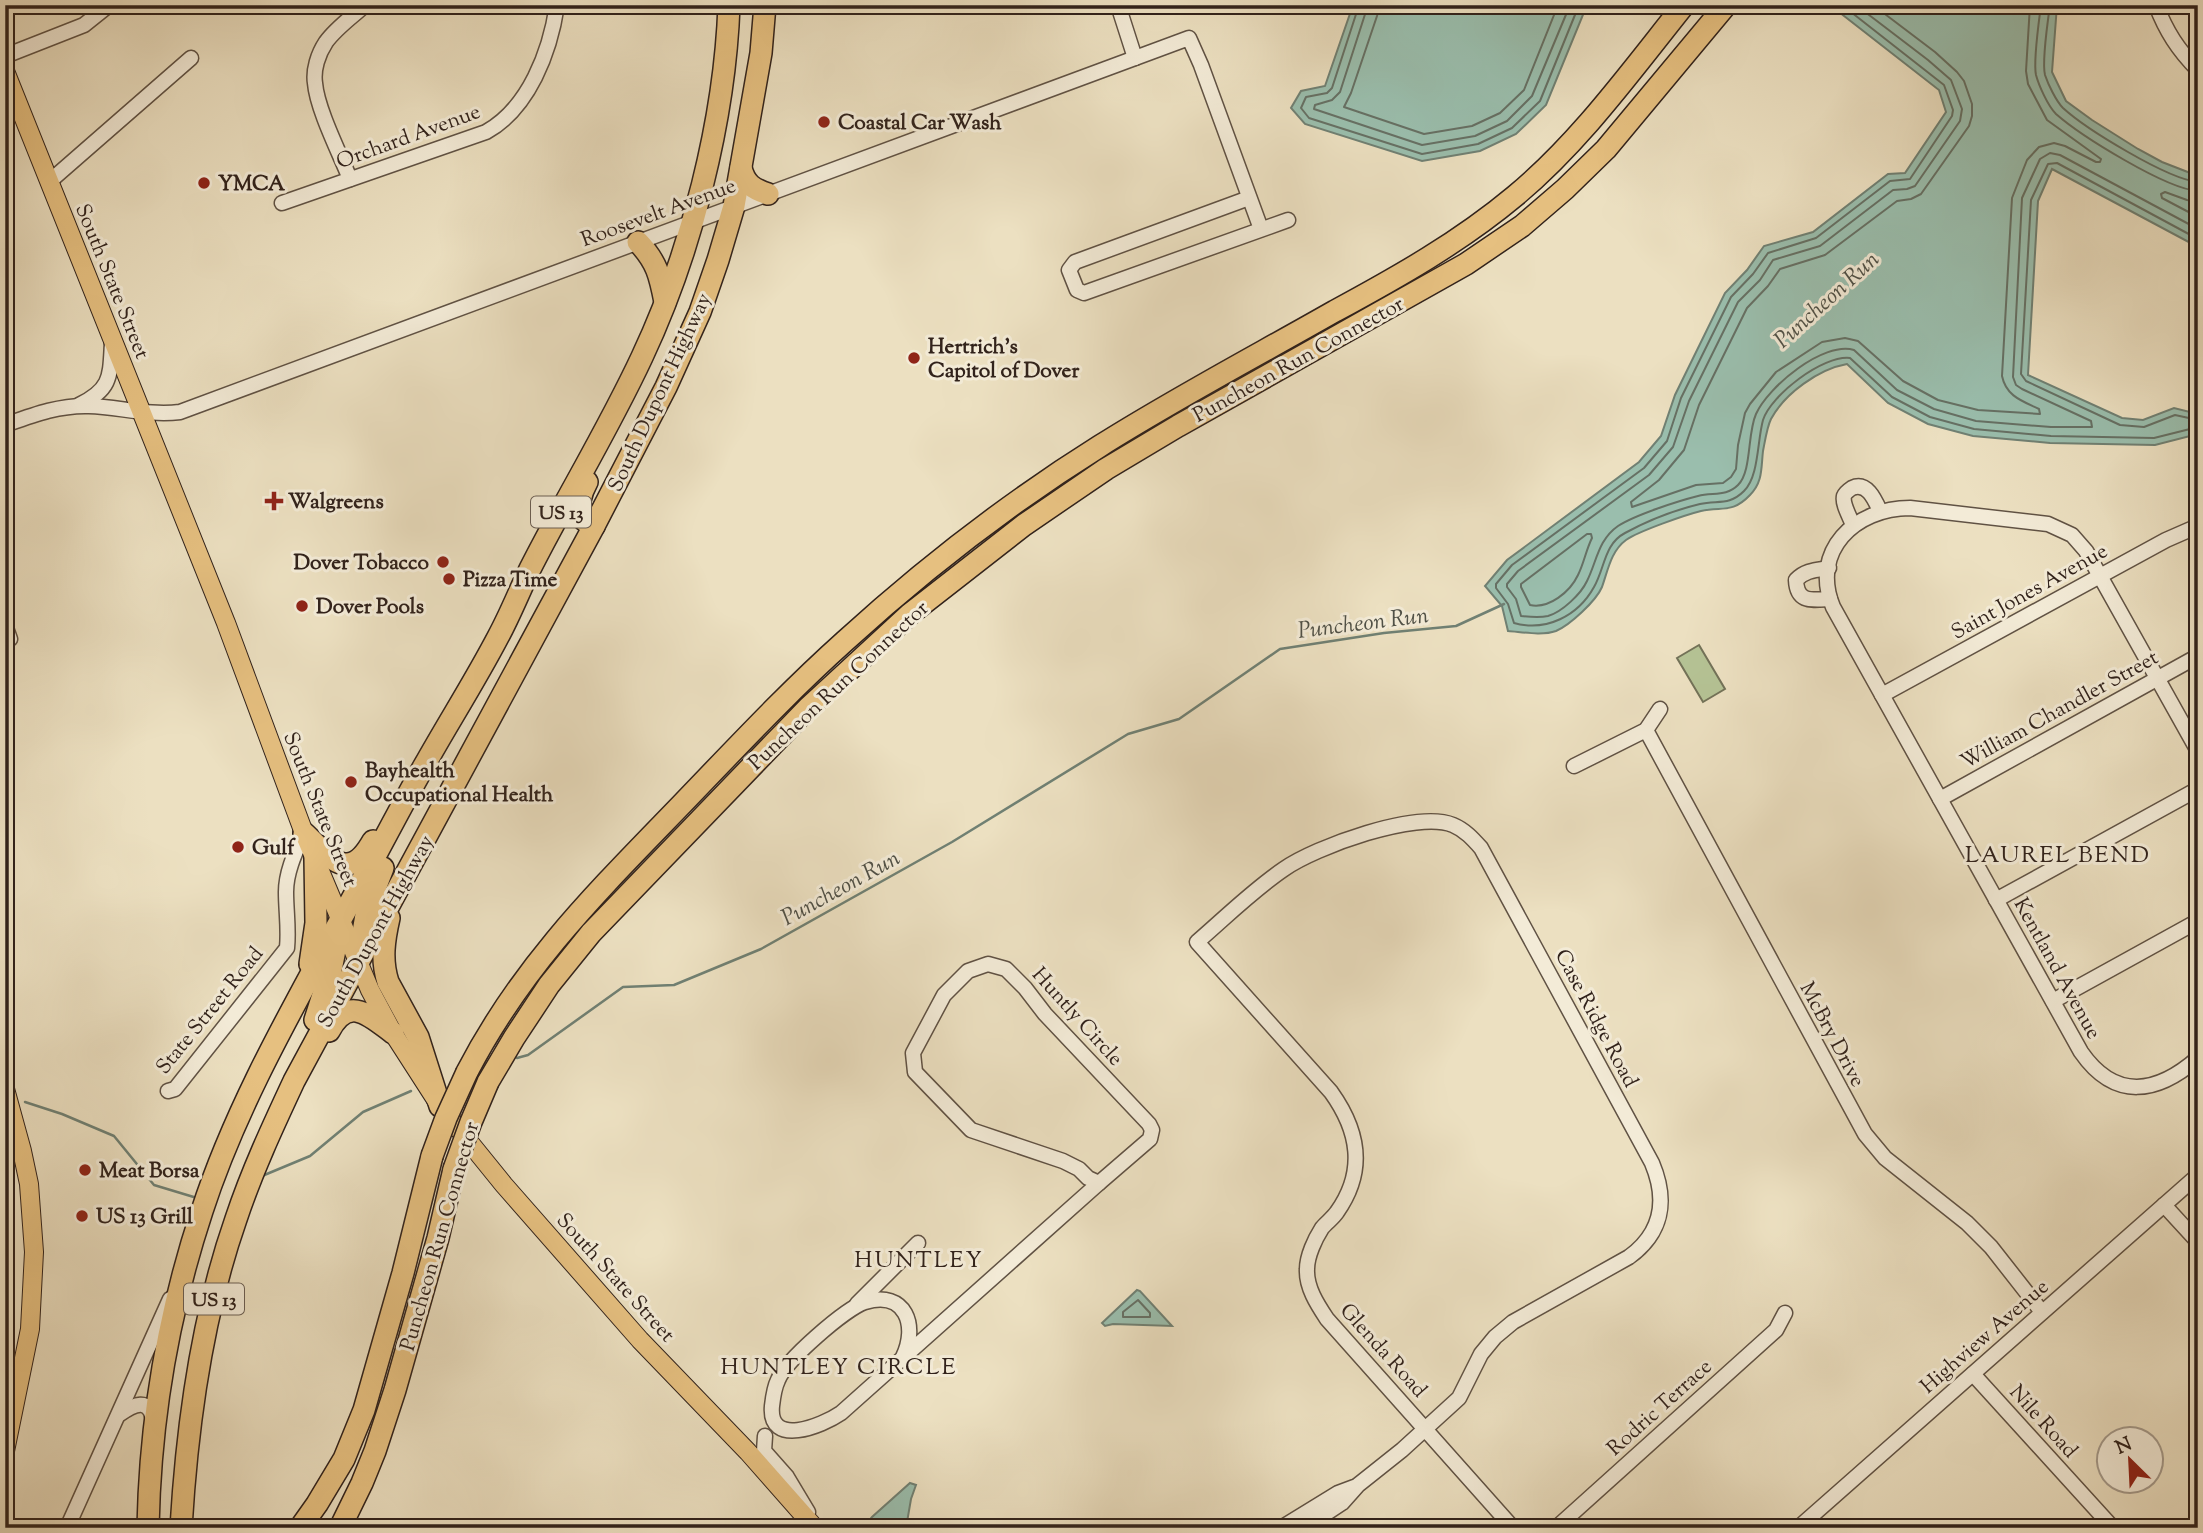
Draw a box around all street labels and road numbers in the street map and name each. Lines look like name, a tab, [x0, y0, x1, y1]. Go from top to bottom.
street label: Orchard Avenue	[332, 98, 485, 178]
street label: Roosevelt Avenue	[577, 172, 740, 256]
street label: South State Street	[66, 200, 156, 364]
street label: South Dupont Highway	[602, 288, 720, 497]
street label: Puncheon Run Connector	[1188, 290, 1410, 431]
road number: US 13	[531, 496, 591, 527]
street label: Saint Jones Avenue	[1946, 537, 2114, 648]
street label: Puncheon Run Connector	[742, 595, 936, 778]
street label: William Chandler Street	[1955, 644, 2164, 778]
street label: South State Street	[274, 728, 364, 892]
street label: South Dupont Highway	[311, 830, 443, 1034]
street label: Kentland Avenue	[2005, 893, 2108, 1045]
street label: State Street Road	[150, 941, 272, 1082]
street label: Case Ridge Road	[1546, 944, 1644, 1094]
street label: Huntly Circle	[1024, 961, 1129, 1073]
street label: McBry Drive	[1791, 977, 1871, 1093]
street label: Puncheon Run Connector	[394, 1118, 488, 1355]
street label: South State Street	[548, 1207, 681, 1350]
street label: Highview Avenue	[1915, 1273, 2056, 1402]
road number: US 13	[184, 1284, 244, 1315]
street label: Glenda Road	[1332, 1297, 1433, 1405]
street label: Rodric Terrace	[1601, 1353, 1720, 1464]
street label: Nile Road	[2001, 1379, 2084, 1466]

